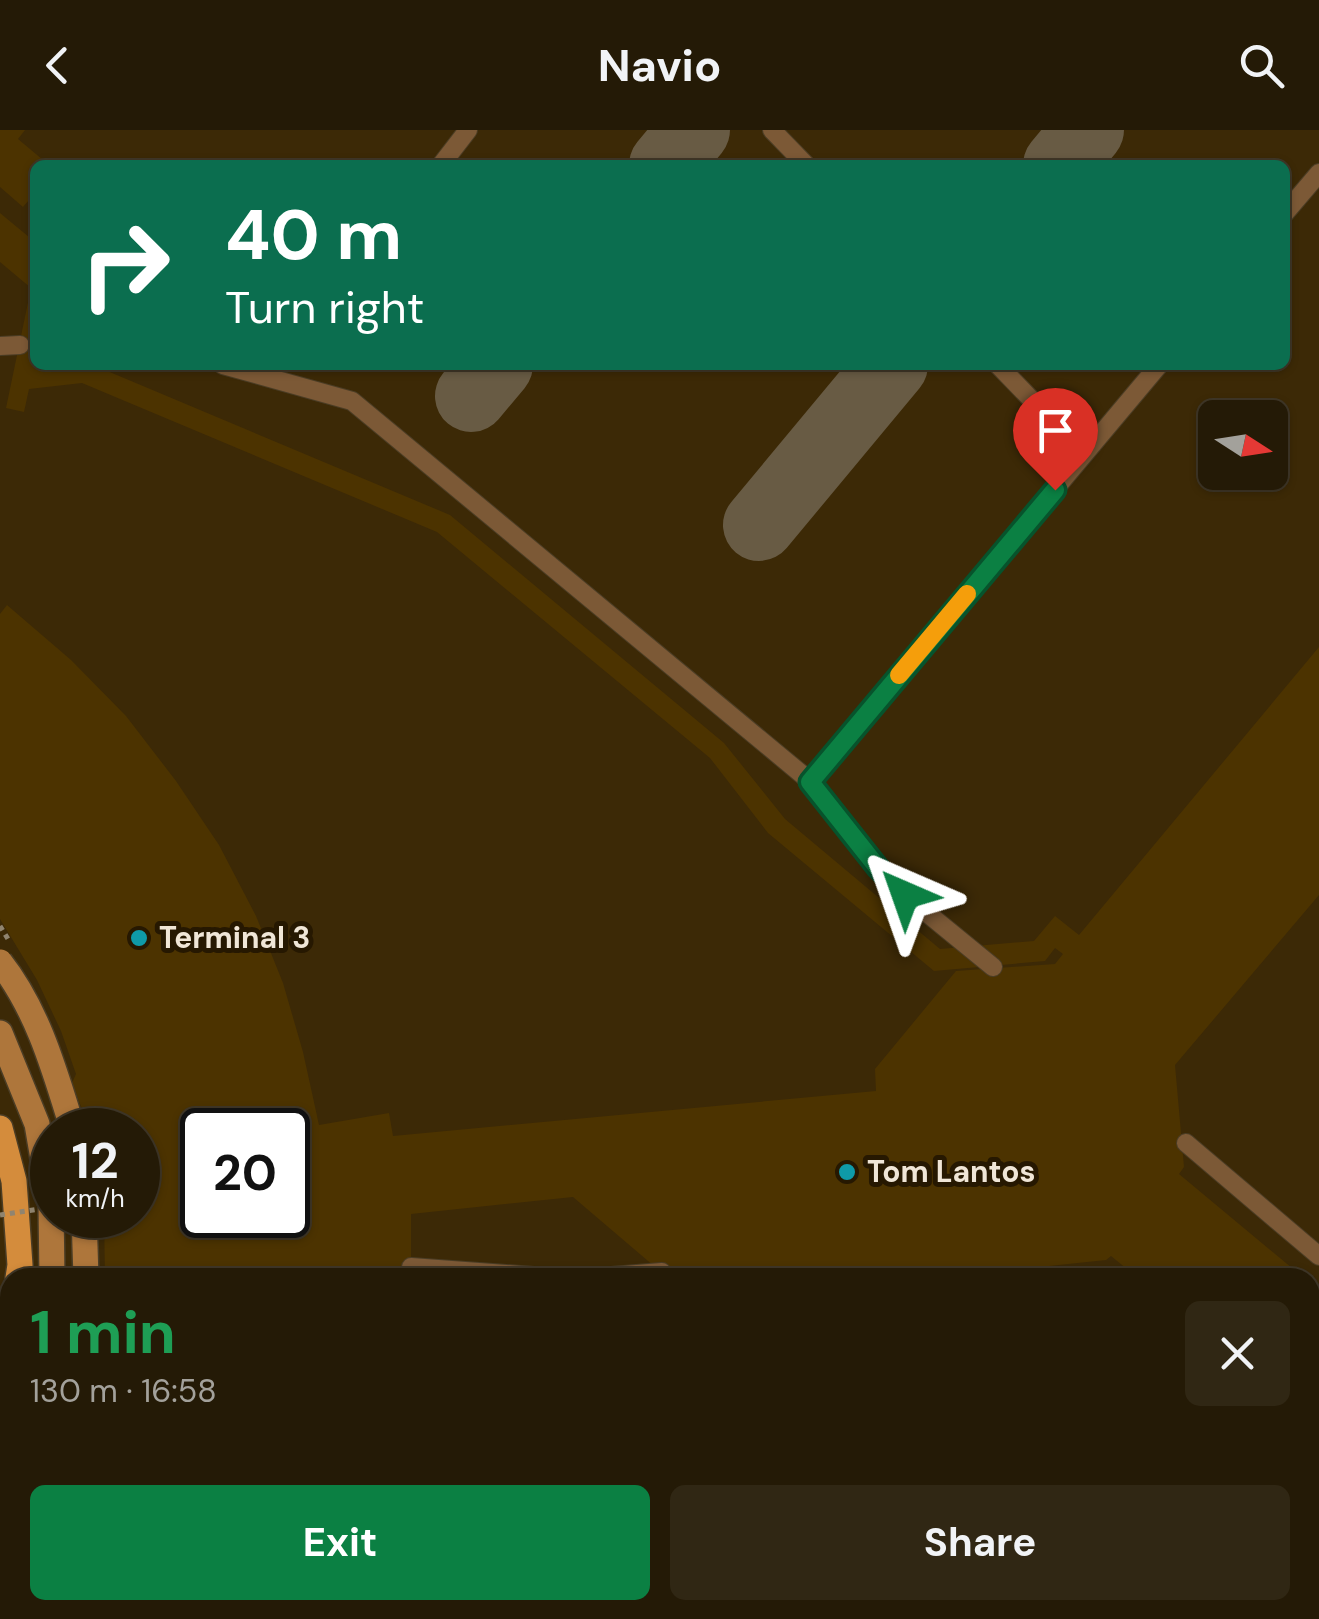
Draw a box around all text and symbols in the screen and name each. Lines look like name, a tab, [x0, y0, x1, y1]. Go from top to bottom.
text: Navio	[598, 36, 721, 95]
icon: back	[30, 38, 85, 93]
icon: search	[1234, 38, 1289, 93]
text: 40 m	[225, 190, 402, 281]
icon: right	[60, 200, 190, 330]
text: Turn right	[225, 278, 424, 337]
pin	[1013, 388, 1098, 491]
north arrow	[1198, 400, 1288, 490]
map controls	[1198, 400, 1288, 490]
icon: arrive	[1028, 403, 1083, 458]
position arrow	[853, 843, 957, 947]
place label: Terminal 3	[159, 918, 310, 957]
marker: Terminal 3	[128, 927, 150, 949]
speed limit sign: 20	[180, 1108, 310, 1238]
text: 12	[71, 1128, 119, 1194]
place label: Tom Lantos	[867, 1152, 1036, 1191]
marker: Tom Lantos	[836, 1161, 858, 1183]
text: km/h	[65, 1182, 125, 1215]
text: 1 min	[30, 1293, 176, 1372]
button: close	[1185, 1301, 1290, 1406]
text: 130 m · 16:58	[30, 1370, 217, 1412]
button: Exit	[30, 1485, 650, 1600]
button: Share	[670, 1485, 1290, 1600]

